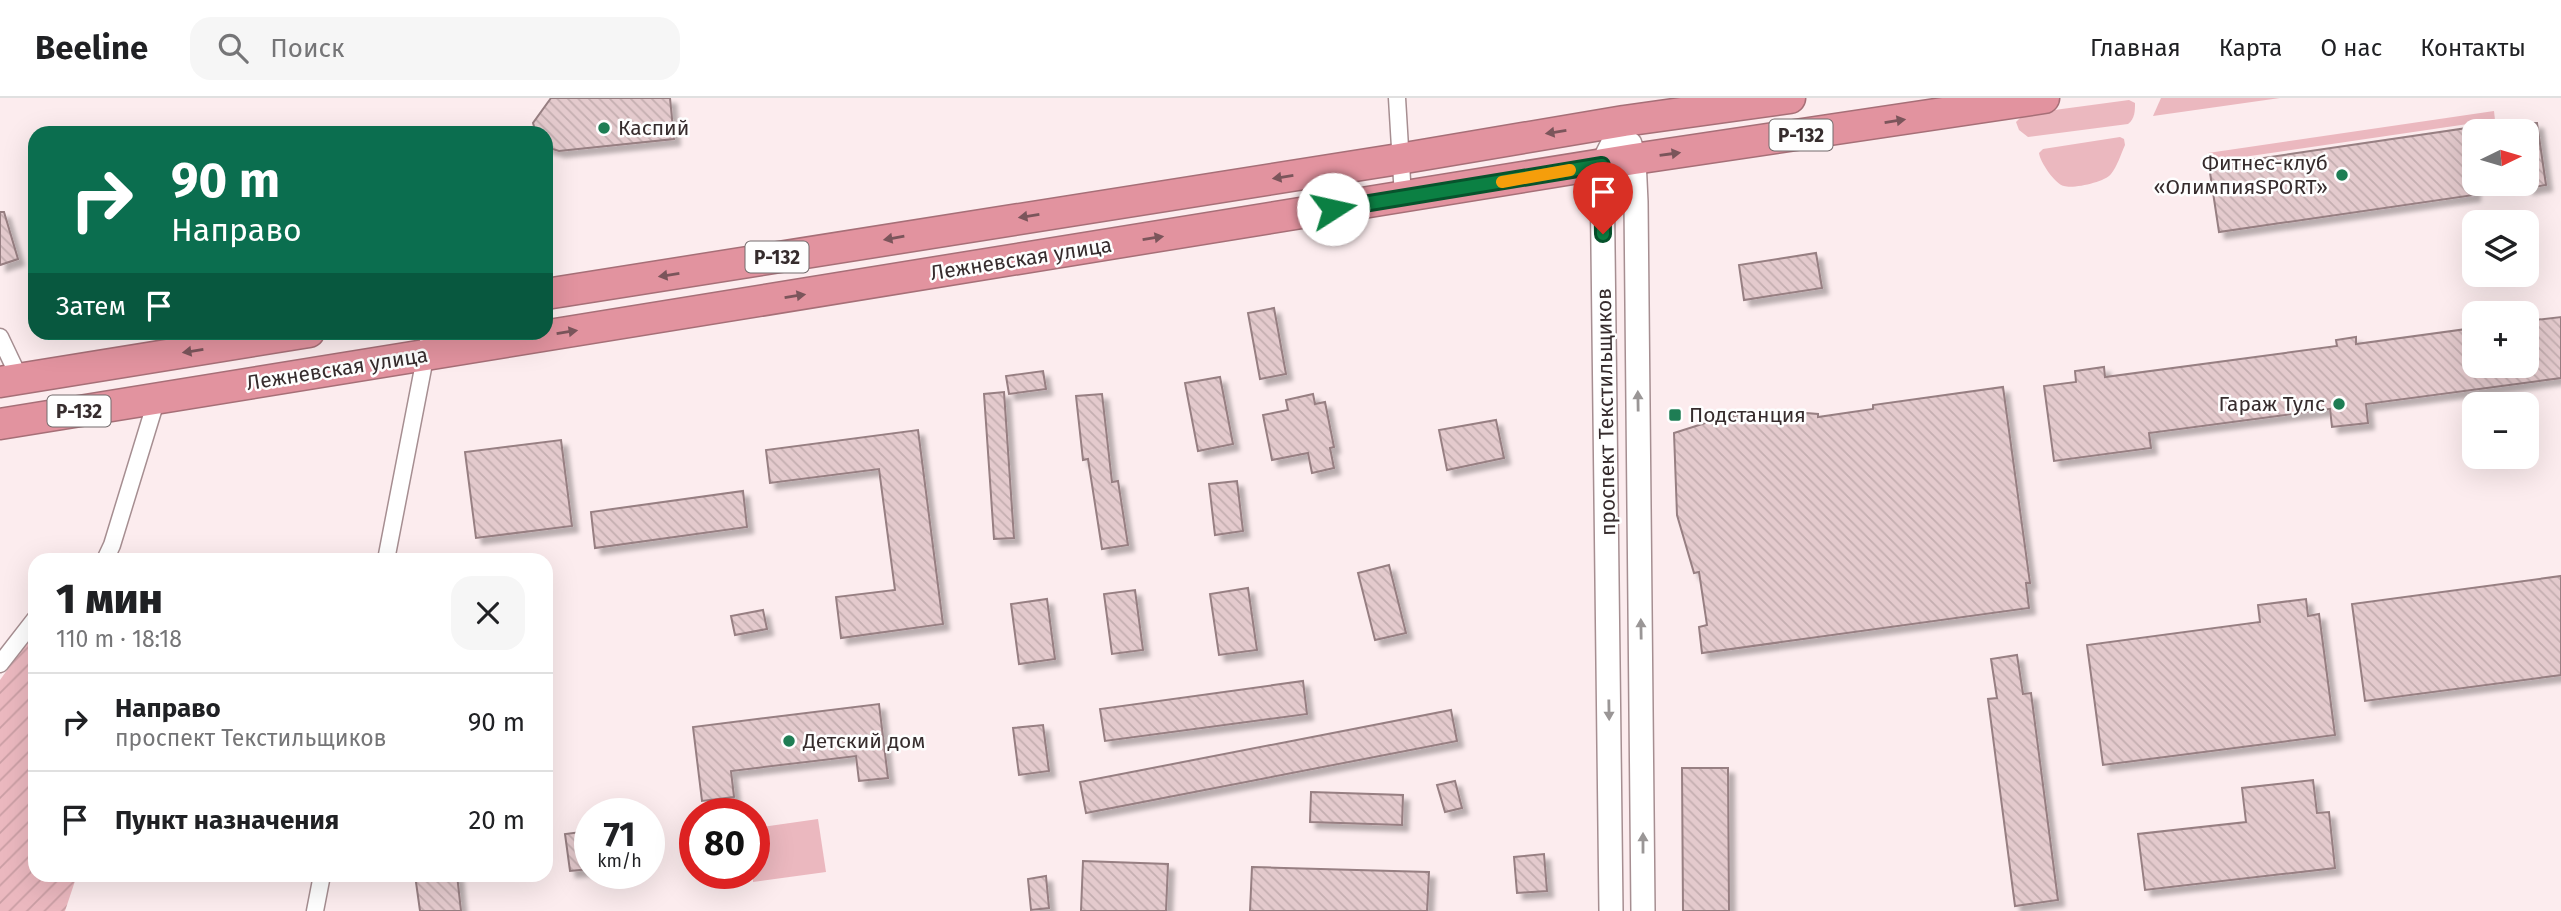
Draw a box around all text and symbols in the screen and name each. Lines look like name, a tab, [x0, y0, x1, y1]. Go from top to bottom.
search box	[190, 17, 680, 80]
text: Beeline	[35, 28, 148, 68]
icon: search	[214, 29, 252, 67]
text: Поиск	[270, 33, 344, 64]
text: Главная	[2090, 34, 2181, 62]
text: Карта	[2219, 34, 2282, 62]
text: О нас	[2320, 34, 2382, 62]
text: Контакты	[2420, 34, 2526, 62]
place label: Каспий	[618, 115, 689, 141]
one-way arrow	[1884, 115, 1906, 126]
north arrow	[2462, 119, 2539, 196]
map controls	[2462, 119, 2539, 469]
marker: Каспий	[596, 120, 612, 136]
road number: Р-132	[1770, 120, 1832, 150]
one-way arrow	[1545, 127, 1567, 138]
one-way arrow	[1659, 149, 1681, 160]
place label: Фитнес-клуб «ОлимпияSPORT»	[2153, 150, 2328, 200]
text: 90 m	[171, 151, 280, 210]
icon: right	[56, 154, 147, 245]
pin	[1573, 162, 1633, 234]
marker: Фитнес-клуб «ОлимпияSPORT»	[2334, 167, 2350, 183]
one-way arrow	[1272, 172, 1294, 183]
position arrow	[1296, 172, 1370, 246]
icon: arrive	[1584, 173, 1622, 211]
button: layers	[2462, 210, 2539, 287]
text: Направо	[171, 211, 302, 249]
one-way arrow	[1018, 211, 1040, 222]
street label: Лежневская улица	[928, 232, 1114, 286]
one-way arrow	[1142, 232, 1164, 243]
one-way arrow	[882, 233, 904, 244]
road number: Р-132	[746, 242, 808, 272]
one-way arrow	[658, 270, 680, 281]
icon: arrive	[140, 287, 178, 325]
street label: проспект Текстильщиков	[1591, 288, 1621, 536]
one-way arrow	[784, 290, 806, 301]
text: Затем	[56, 291, 126, 322]
button: +	[2462, 301, 2539, 378]
one-way arrow	[557, 326, 579, 337]
street label: Лежневская улица	[244, 342, 430, 396]
one-way arrow	[182, 346, 204, 357]
one-way arrow	[1632, 390, 1644, 412]
place label: Гараж Тулс	[2218, 391, 2325, 417]
button: −	[2462, 392, 2539, 469]
road number: Р-132	[48, 396, 110, 426]
marker: Гараж Тулс	[2331, 396, 2347, 412]
place label: Подстанция	[1689, 402, 1806, 428]
marker: Подстанция	[1667, 407, 1683, 423]
text: 1 мин	[56, 574, 163, 624]
button: close	[451, 576, 525, 650]
one-way arrow	[1635, 617, 1647, 639]
text: 110 m · 18:18	[56, 625, 182, 653]
text: Направо	[115, 693, 221, 724]
one-way arrow	[1603, 700, 1615, 722]
icon: right	[56, 703, 94, 741]
text: 90 m	[468, 707, 525, 738]
text: проспект Текстильщиков	[115, 724, 387, 752]
place label: Детский дом	[802, 728, 925, 754]
marker: Детский дом	[781, 733, 797, 749]
speed limit sign: 80	[679, 798, 770, 889]
icon: arrive	[56, 801, 94, 839]
text: Пункт назначения	[115, 805, 339, 836]
text: 20 m	[468, 805, 525, 836]
text: 71	[603, 813, 636, 855]
one-way arrow	[1637, 832, 1648, 854]
text: km/h	[597, 850, 642, 872]

